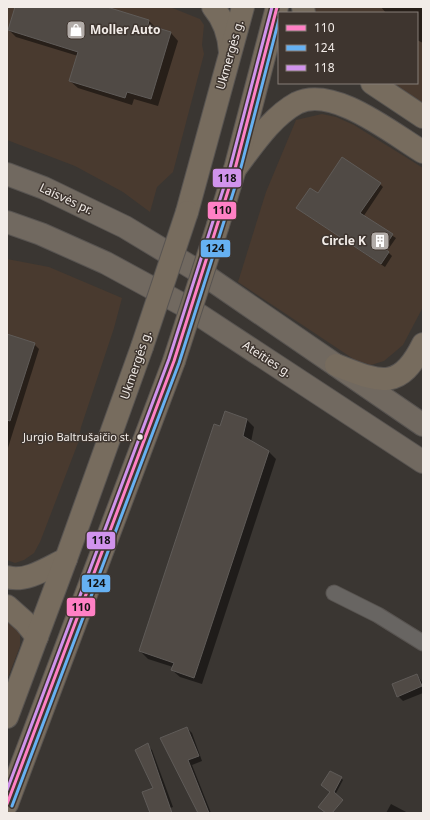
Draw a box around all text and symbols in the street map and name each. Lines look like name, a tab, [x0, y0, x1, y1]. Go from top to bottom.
legend	[278, 12, 418, 84]
street label: Ukmergės g.	[211, 18, 248, 92]
shop icon: Moller Auto	[65, 19, 87, 41]
text: 110	[314, 19, 335, 36]
place label: Moller Auto	[90, 21, 160, 38]
text: 124	[314, 39, 335, 56]
text: 118	[314, 59, 335, 76]
line badge: 118	[212, 168, 242, 188]
text: 118	[218, 170, 236, 185]
street label: Laisvės pr.	[37, 179, 96, 218]
line badge: 110	[207, 201, 237, 220]
text: 110	[213, 202, 231, 217]
building icon: Circle K	[369, 230, 391, 252]
place label: Circle K	[322, 232, 366, 249]
line badge: 124	[200, 239, 231, 258]
text: 124	[206, 240, 225, 255]
street label: Ukmergės g.	[116, 328, 155, 401]
street label: Ateities g.	[239, 336, 295, 381]
place label: Jurgio Baltrušaičio st.	[22, 429, 132, 444]
marker: Jurgio Baltrušaičio st.	[135, 432, 145, 442]
line badge: 118	[86, 531, 116, 550]
text: 118	[92, 532, 110, 547]
line badge: 124	[81, 574, 111, 593]
text: 124	[87, 575, 106, 590]
line badge: 110	[66, 597, 96, 617]
text: 110	[72, 599, 90, 614]

